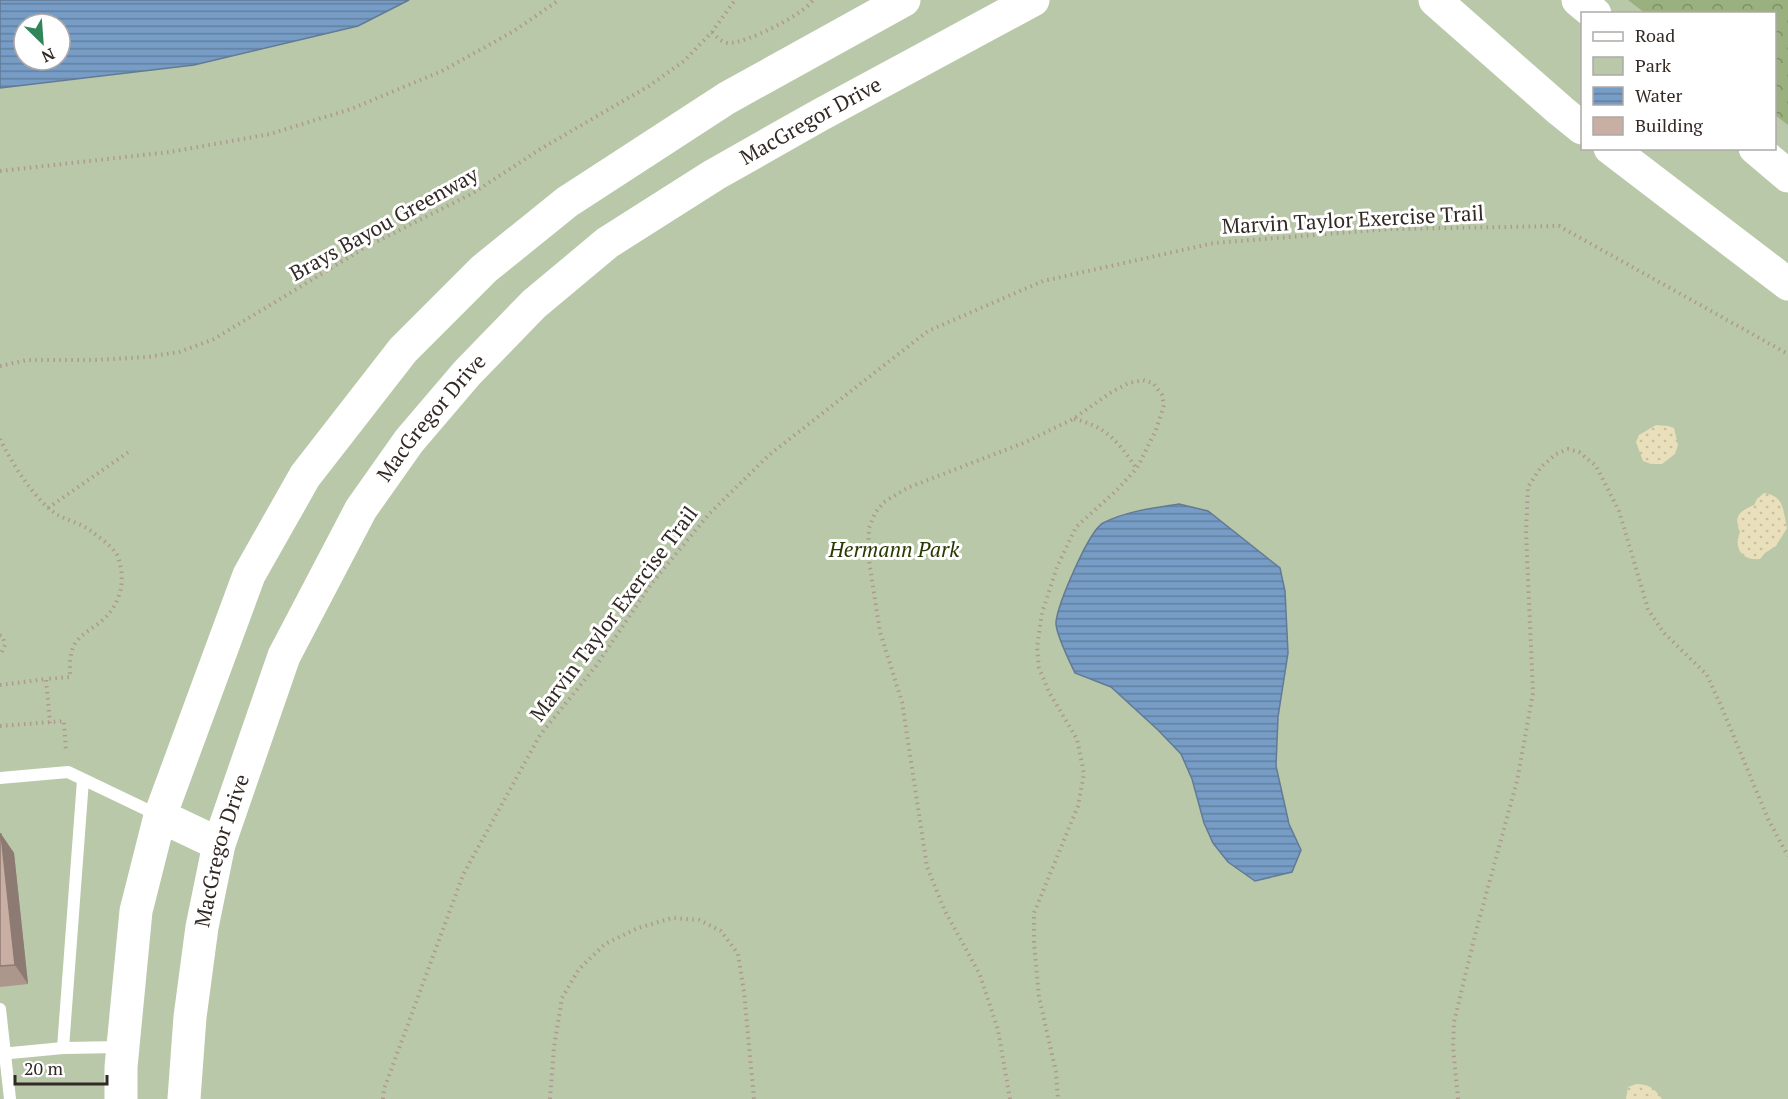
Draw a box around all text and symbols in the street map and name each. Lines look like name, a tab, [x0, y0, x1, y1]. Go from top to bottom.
north arrow	[12, 12, 72, 72]
legend	[1581, 12, 1776, 150]
text: Road	[1635, 23, 1675, 47]
text: N	[38, 43, 58, 68]
text: Park	[1635, 53, 1672, 77]
street label: MacGregor Drive	[734, 70, 886, 171]
text: Water	[1635, 83, 1682, 107]
text: Building	[1635, 113, 1703, 137]
street label: Brays Bayou Greenway	[284, 159, 483, 287]
street label: Marvin Taylor Exercise Trail	[1221, 198, 1485, 240]
street label: MacGregor Drive	[370, 347, 491, 487]
street label: Marvin Taylor Exercise Trail	[523, 500, 703, 727]
park label: Hermann Park	[828, 535, 960, 563]
street label: MacGregor Drive	[187, 770, 255, 929]
scale bar	[15, 1048, 106, 1086]
text: 20 m	[24, 1056, 64, 1080]

